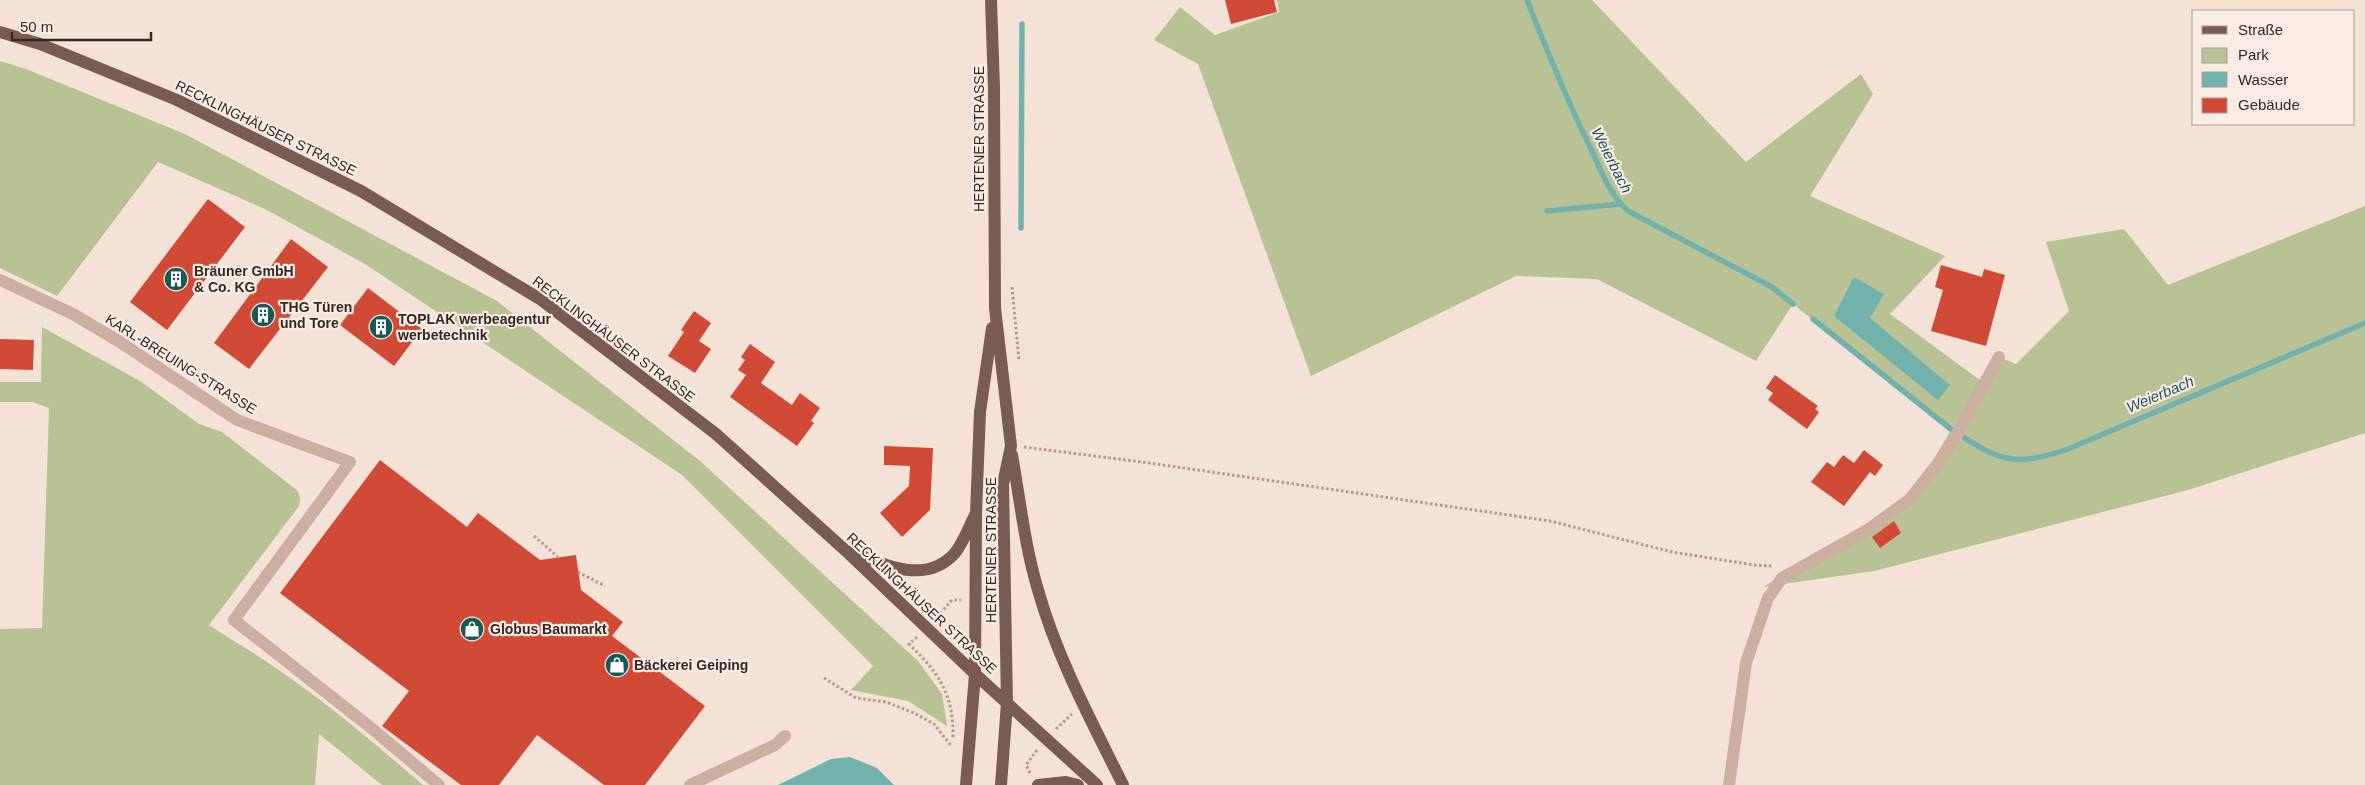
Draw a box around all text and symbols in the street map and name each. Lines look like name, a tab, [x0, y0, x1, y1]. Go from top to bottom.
scale bar	[12, 10, 151, 42]
legend	[2192, 10, 2355, 125]
text: 50 m	[20, 18, 53, 35]
text: Straße	[2238, 21, 2283, 38]
text: Park	[2238, 46, 2269, 63]
street label: HERTENER STRASSE	[971, 66, 987, 212]
text: Wasser	[2238, 71, 2288, 88]
street label: RECKLINGHÄUSER STRASSE	[173, 77, 359, 179]
text: Gebäude	[2238, 96, 2300, 113]
water label: Weierbach	[1588, 124, 1636, 196]
place label: Bräuner GmbH & Co. KG	[194, 263, 294, 295]
building icon: Bräuner GmbH & Co. KG	[163, 266, 189, 292]
street label: RECKLINGHÄUSER STRASSE	[530, 273, 698, 405]
place label: THG Türen und Tore	[280, 299, 352, 331]
building icon: THG Türen und Tore	[250, 302, 276, 328]
street label: KARL-BREUING-STRASSE	[103, 311, 259, 417]
place label: TOPLAK werbeagentur werbetechnik	[397, 311, 552, 343]
building icon: TOPLAK werbeagentur werbetechnik	[368, 314, 394, 340]
water label: Weierbach	[2124, 372, 2196, 416]
street label: HERTENER STRASSE	[983, 477, 999, 623]
street label: RECKLINGHÄUSER STRASSE	[844, 529, 1000, 677]
shop icon: Globus Baumarkt	[459, 616, 485, 642]
place label: Globus Baumarkt	[490, 621, 607, 637]
shop icon: Bäckerei Geiping	[604, 652, 630, 678]
place label: Bäckerei Geiping	[634, 657, 748, 673]

